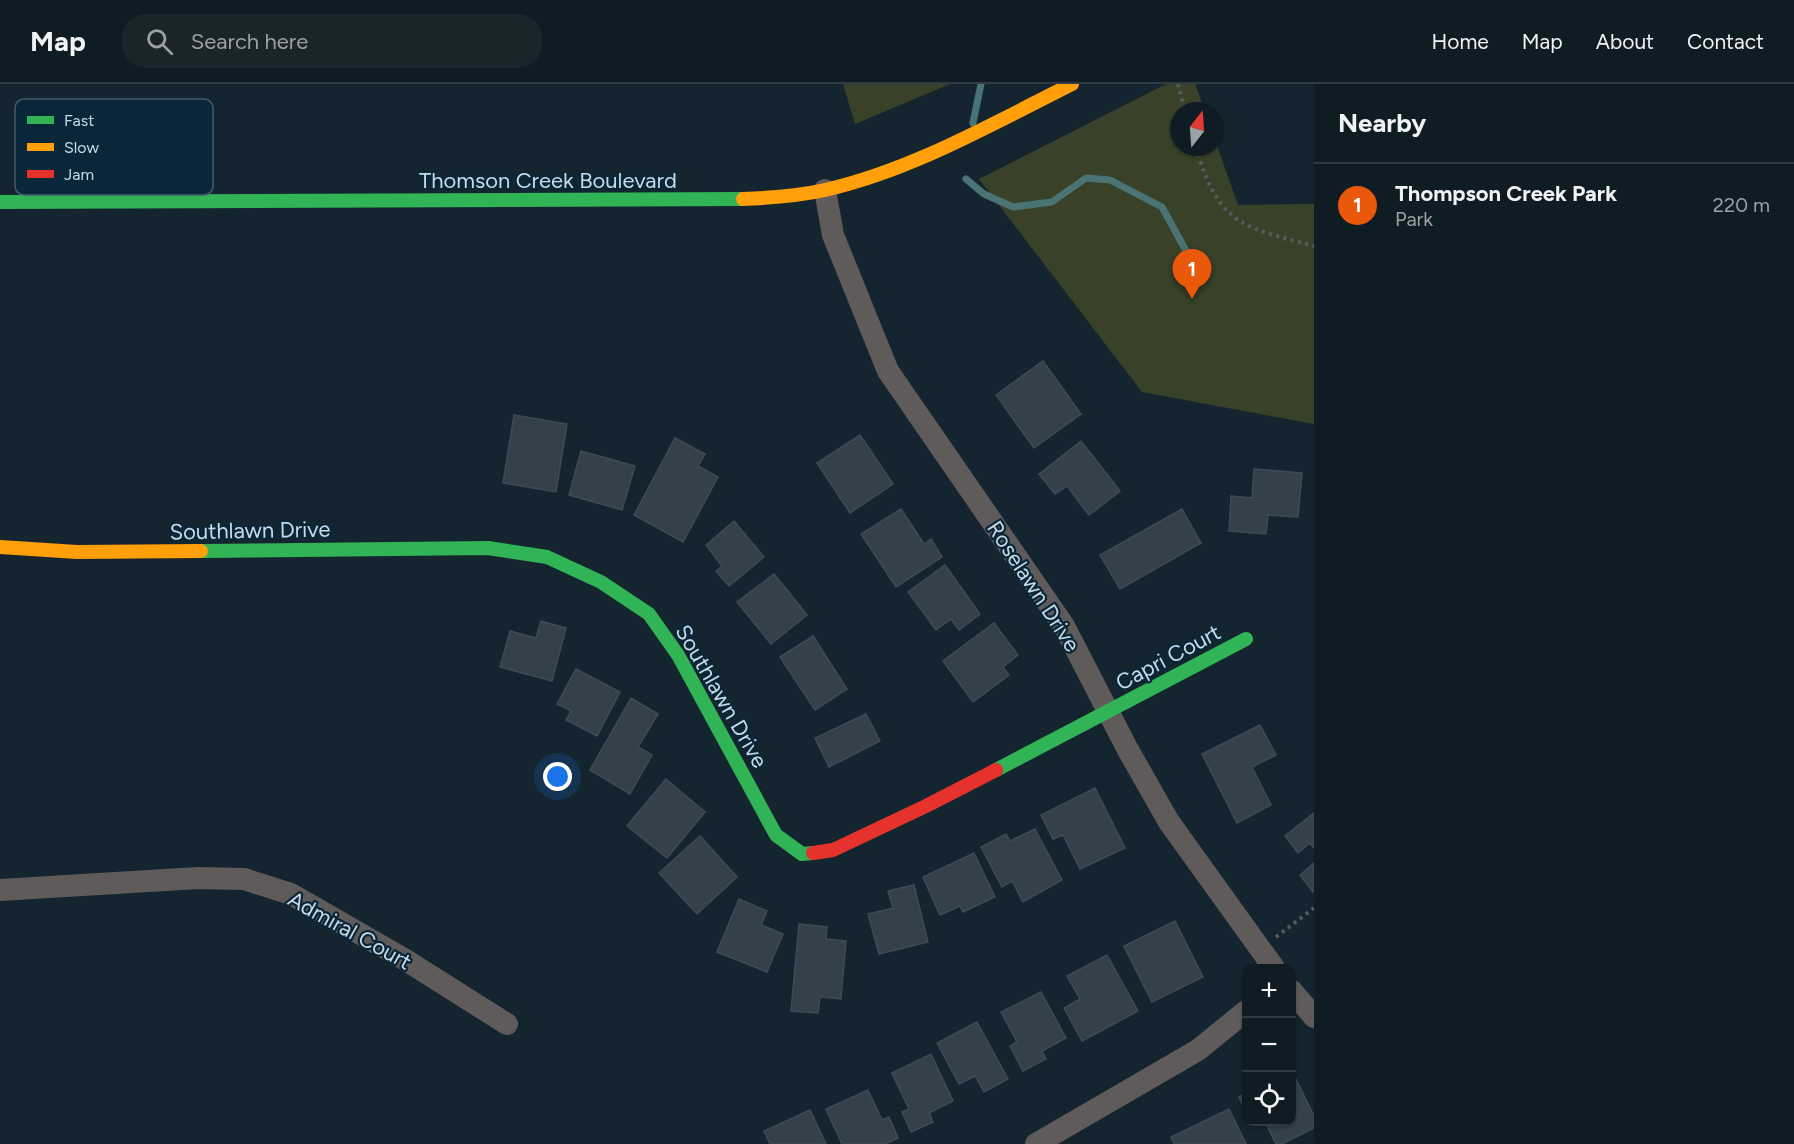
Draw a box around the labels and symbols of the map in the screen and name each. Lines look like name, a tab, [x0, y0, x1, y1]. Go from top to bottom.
legend	[15, 99, 213, 195]
north arrow	[1170, 102, 1224, 156]
text: Fast	[64, 111, 94, 130]
text: Slow	[64, 138, 99, 157]
text: Jam	[64, 165, 94, 184]
street label: Thomson Creek Boulevard	[419, 167, 677, 194]
pin: 1	[1172, 250, 1212, 299]
street label: Southlawn Drive	[169, 516, 331, 545]
street label: Roselawn Drive	[981, 516, 1086, 657]
street label: Capri Court	[1111, 619, 1225, 696]
street label: Southlawn Drive	[670, 620, 773, 773]
your location	[543, 762, 572, 791]
street label: Admiral Court	[283, 885, 416, 975]

